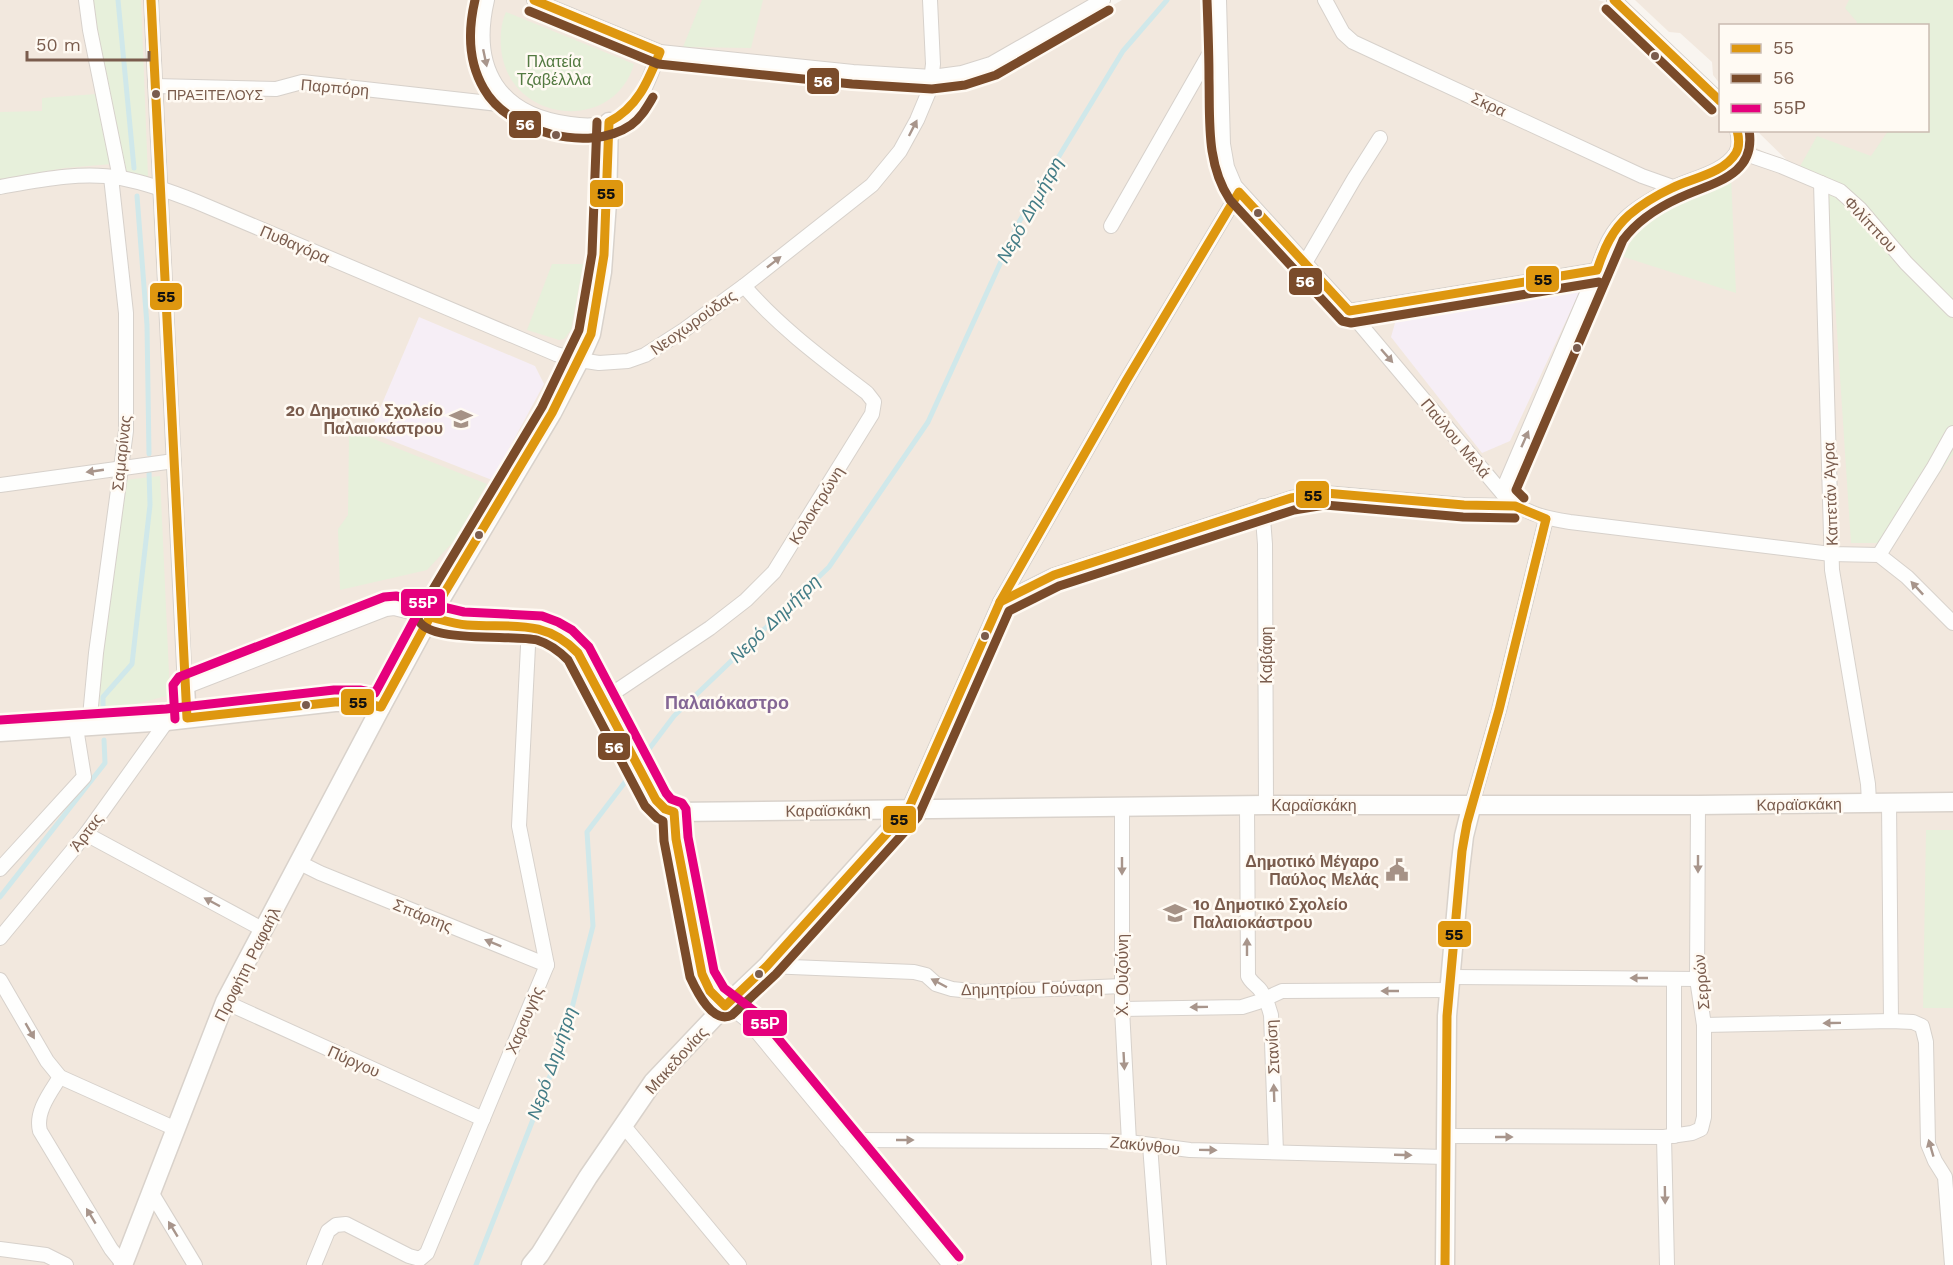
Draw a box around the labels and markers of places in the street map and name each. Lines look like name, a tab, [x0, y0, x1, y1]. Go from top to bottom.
unlabelled marker	[1649, 50, 1661, 62]
place label: ΠΡΑΞΙΤΕΛΟΥΣ	[167, 87, 263, 103]
marker: ΠΡΑΞΙΤΕΛΟΥΣ	[150, 88, 162, 100]
unlabelled marker	[550, 129, 562, 141]
unlabelled marker	[1252, 207, 1264, 219]
unlabelled marker	[1571, 342, 1583, 354]
place label: 2ο Δημοτικό Σχολείο Παλαιοκάστρου	[286, 401, 443, 438]
school or university icon: 2ο Δημοτικό Σχολείο Παλαιοκάστρου	[448, 406, 474, 432]
unlabelled marker	[473, 529, 485, 541]
unlabelled marker	[979, 630, 991, 642]
unlabelled marker	[300, 699, 312, 711]
place label: Δημοτικό Μέγαρο Παύλος Μελάς	[1245, 852, 1379, 889]
public building icon: Δημοτικό Μέγαρο Παύλος Μελάς	[1384, 857, 1410, 883]
place label: 1ο Δημοτικό Σχολείο Παλαιοκάστρου	[1193, 895, 1348, 932]
school or university icon: 1ο Δημοτικό Σχολείο Παλαιοκάστρου	[1162, 900, 1188, 926]
unlabelled marker	[753, 968, 765, 980]

